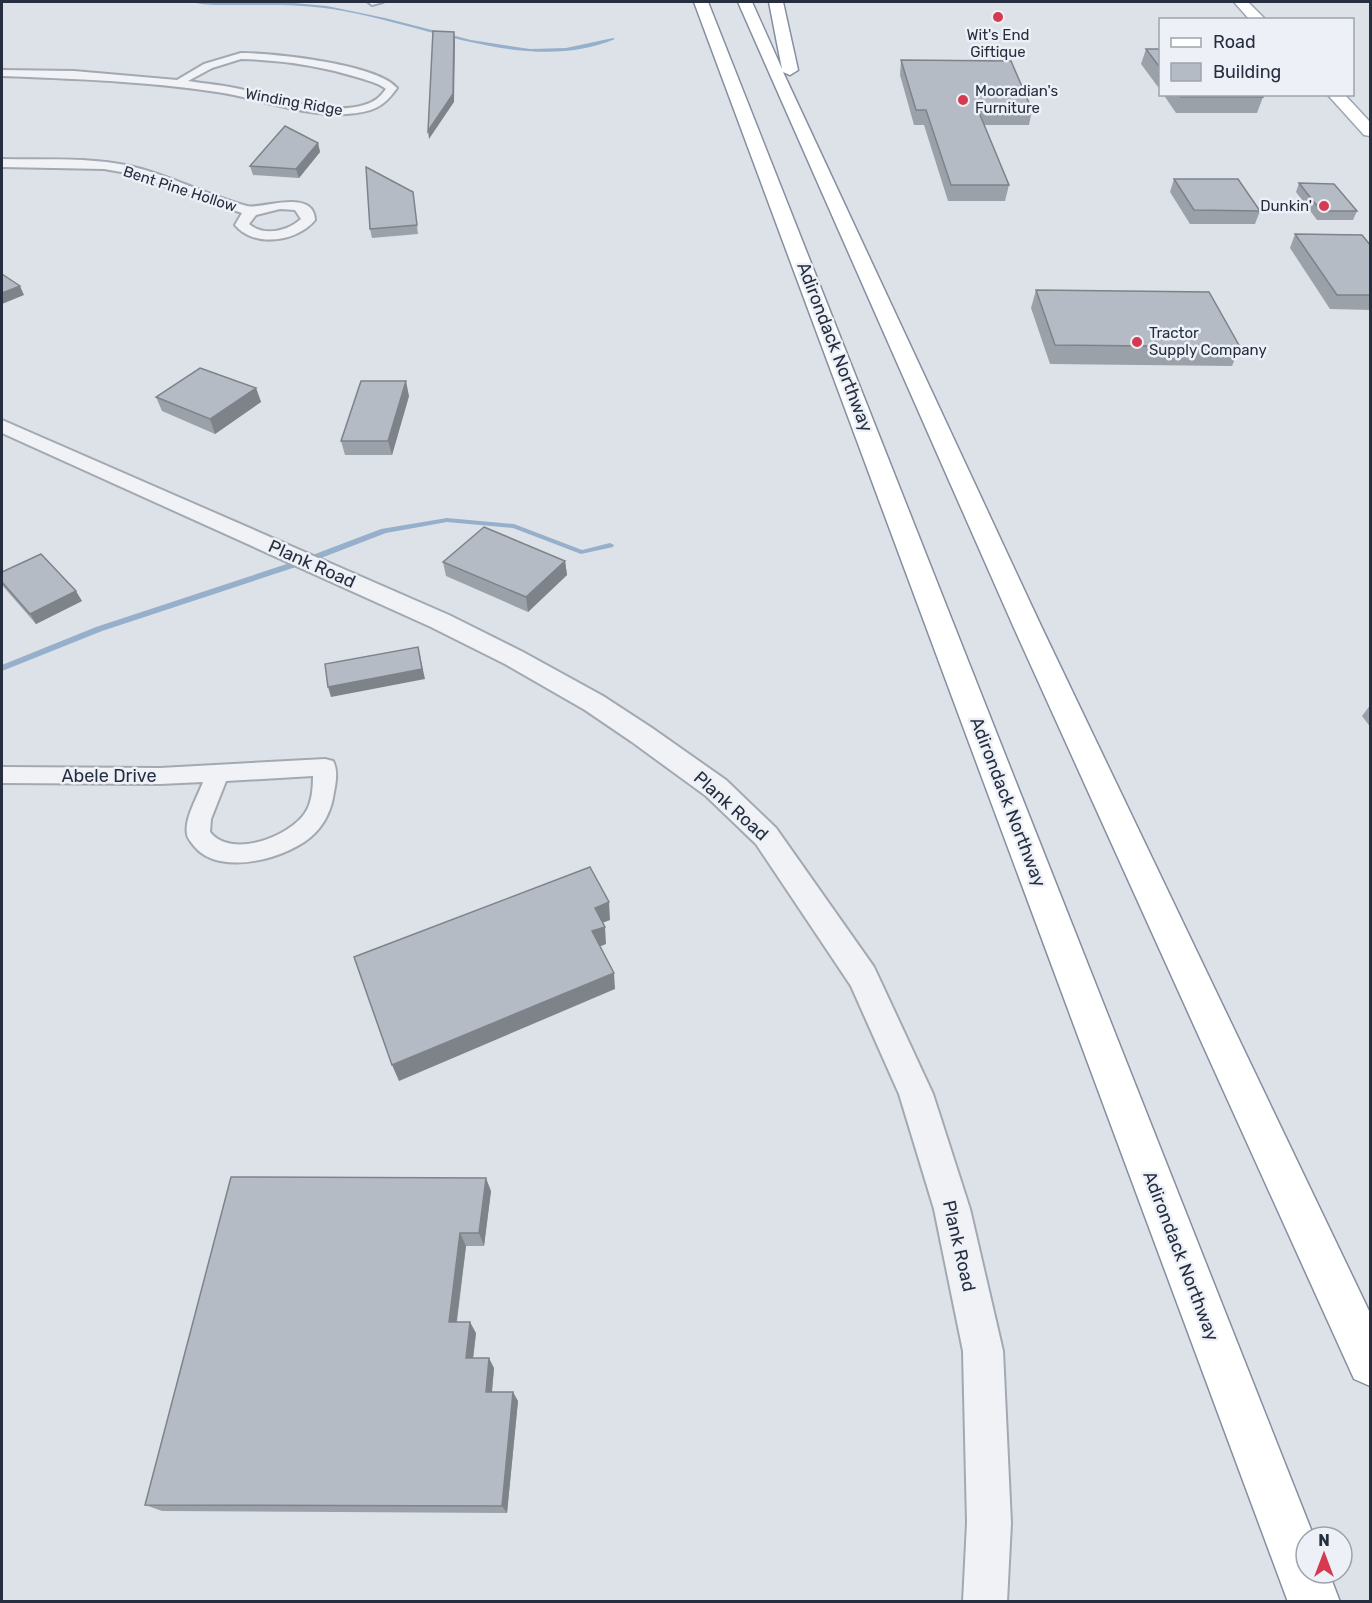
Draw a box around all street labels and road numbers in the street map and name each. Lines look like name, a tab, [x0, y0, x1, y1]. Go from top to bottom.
street label: Winding Ridge	[244, 85, 344, 119]
street label: Bent Pine Hollow	[121, 162, 239, 216]
street label: Adirondack Northway	[792, 259, 878, 435]
street label: Plank Road	[265, 535, 359, 593]
street label: Adirondack Northway	[965, 714, 1051, 890]
street label: Abele Drive	[61, 765, 157, 787]
street label: Plank Road	[689, 767, 773, 845]
street label: Adirondack Northway	[1138, 1168, 1224, 1344]
street label: Plank Road	[938, 1198, 980, 1294]

